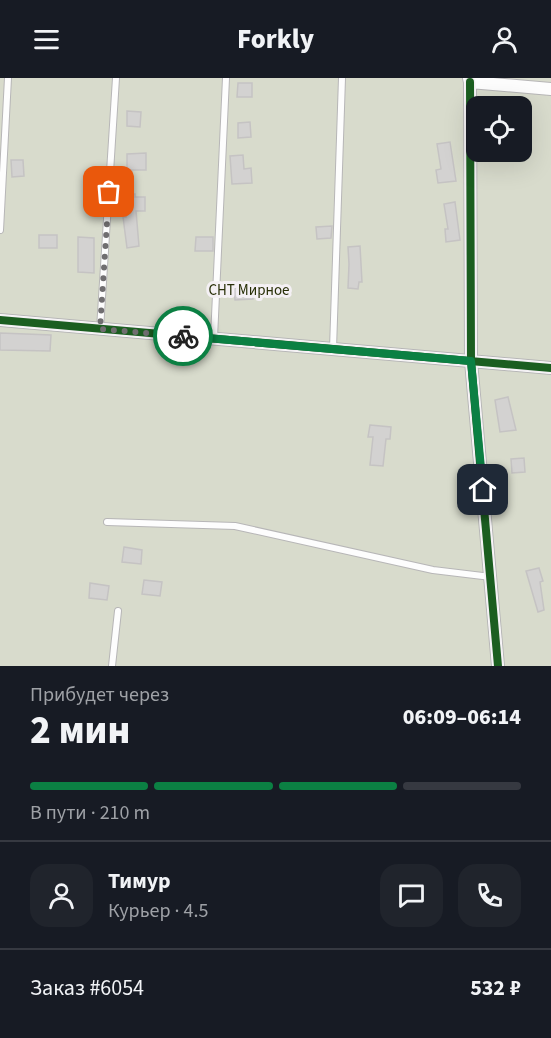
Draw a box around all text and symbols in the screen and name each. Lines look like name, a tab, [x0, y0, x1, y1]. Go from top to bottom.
text: Forkly	[237, 20, 314, 59]
icon: menu	[30, 23, 63, 56]
icon: person	[488, 23, 521, 56]
map controls	[466, 96, 532, 162]
button: locate	[466, 96, 532, 162]
pin	[83, 166, 134, 217]
icon: bag	[92, 175, 125, 208]
park label: СНТ Мирное	[208, 280, 290, 301]
courier	[153, 306, 213, 366]
icon: bike	[167, 320, 200, 353]
pin	[457, 464, 508, 515]
icon: home	[466, 473, 499, 506]
text: Прибудет через	[30, 681, 169, 709]
text: 06:09–06:14	[403, 701, 521, 733]
text: 2 мин	[30, 703, 130, 759]
text: В пути · 210 m	[30, 799, 150, 827]
button: person	[30, 864, 93, 927]
button: chat	[380, 864, 443, 927]
button: phone	[458, 864, 521, 927]
text: Тимур	[108, 865, 171, 897]
text: Курьер · 4.5	[108, 897, 208, 925]
text: Заказ #6054	[30, 972, 144, 1004]
text: 532 ₽	[470, 972, 521, 1004]

